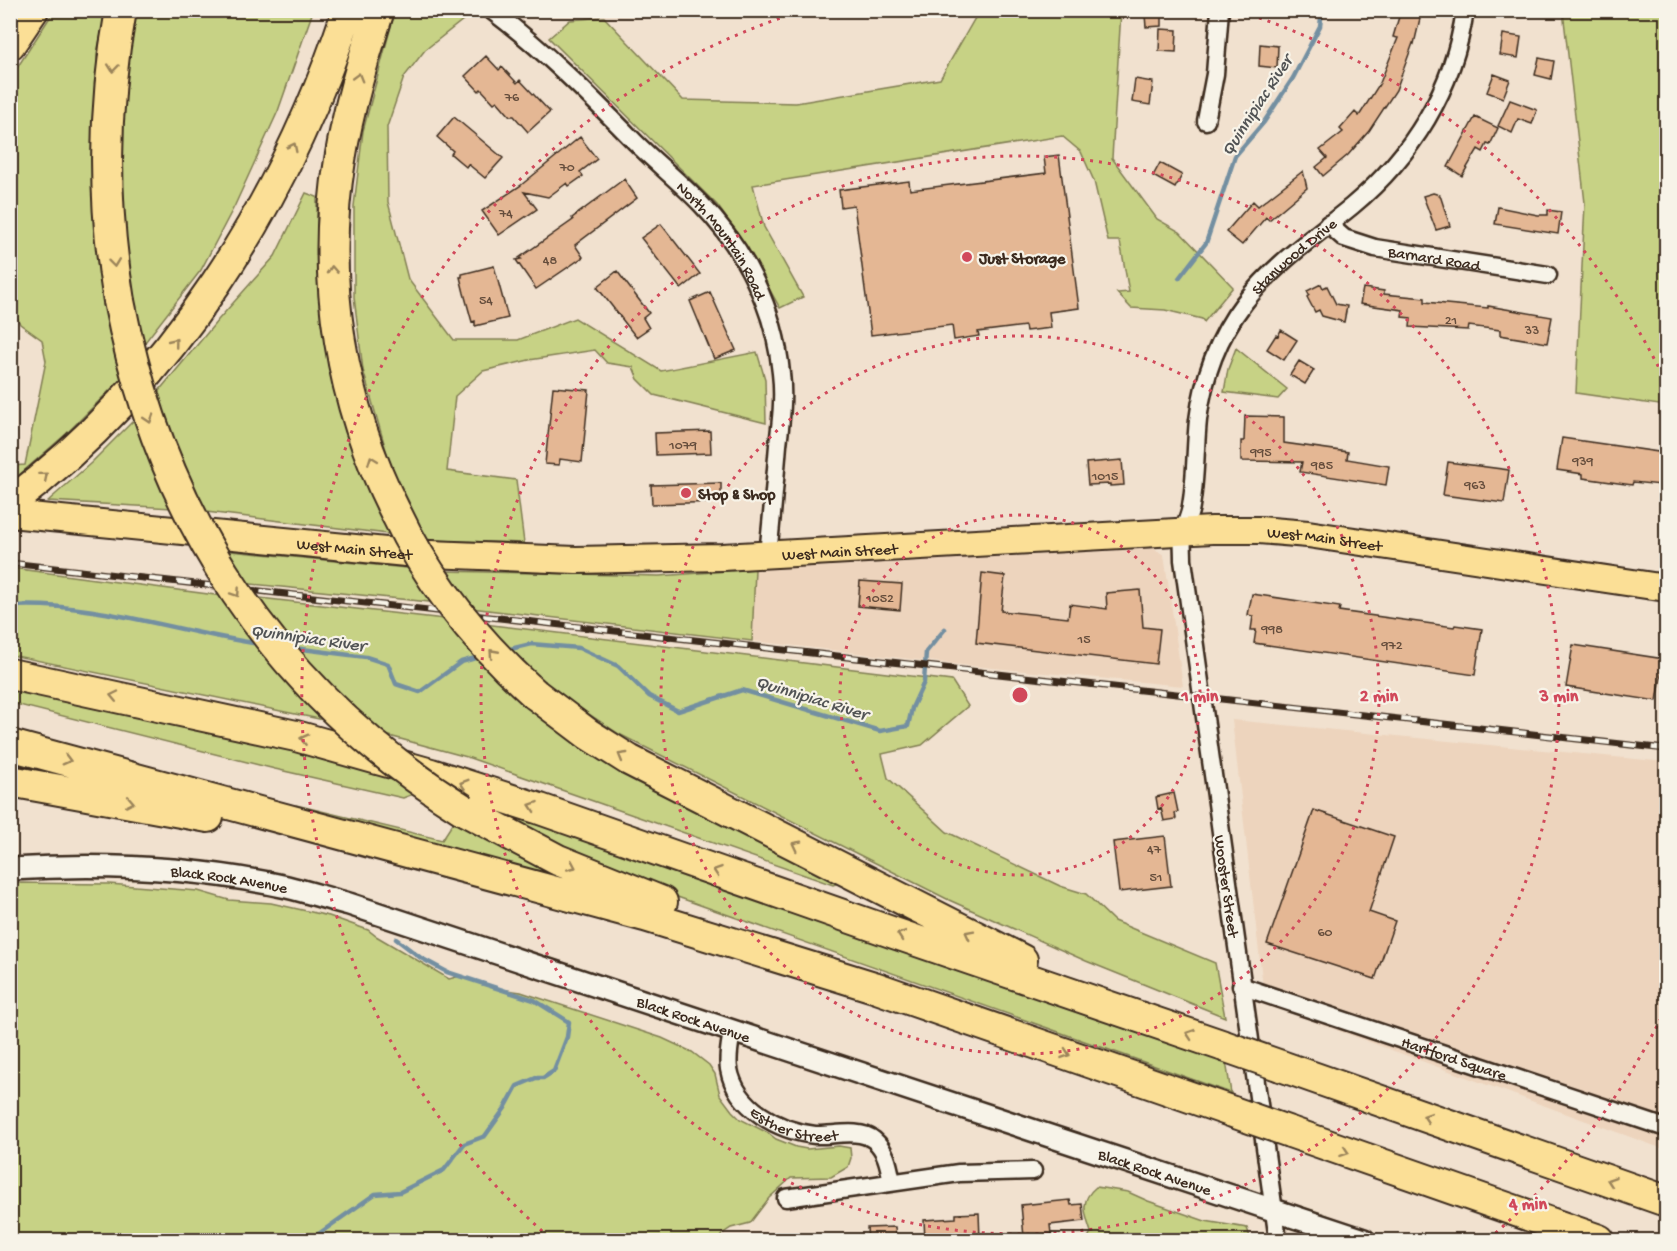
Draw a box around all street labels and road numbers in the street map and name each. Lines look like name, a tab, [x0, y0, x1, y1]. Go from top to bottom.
street label: North Mountain Road	[671, 179, 769, 305]
street label: Stanwood Drive	[1249, 215, 1342, 300]
street label: Barnard Road	[1385, 244, 1483, 278]
street label: West Main Street	[1266, 525, 1384, 558]
street label: West Main Street	[296, 536, 414, 566]
street label: West Main Street	[782, 541, 900, 567]
street label: Wooster Street	[1208, 834, 1241, 940]
street label: Black Rock Avenue	[169, 864, 290, 900]
street label: Black Rock Avenue	[633, 994, 753, 1049]
street label: Hartford Square	[1398, 1034, 1509, 1087]
street label: Esther Street	[745, 1104, 840, 1148]
street label: Black Rock Avenue	[1094, 1146, 1214, 1202]

